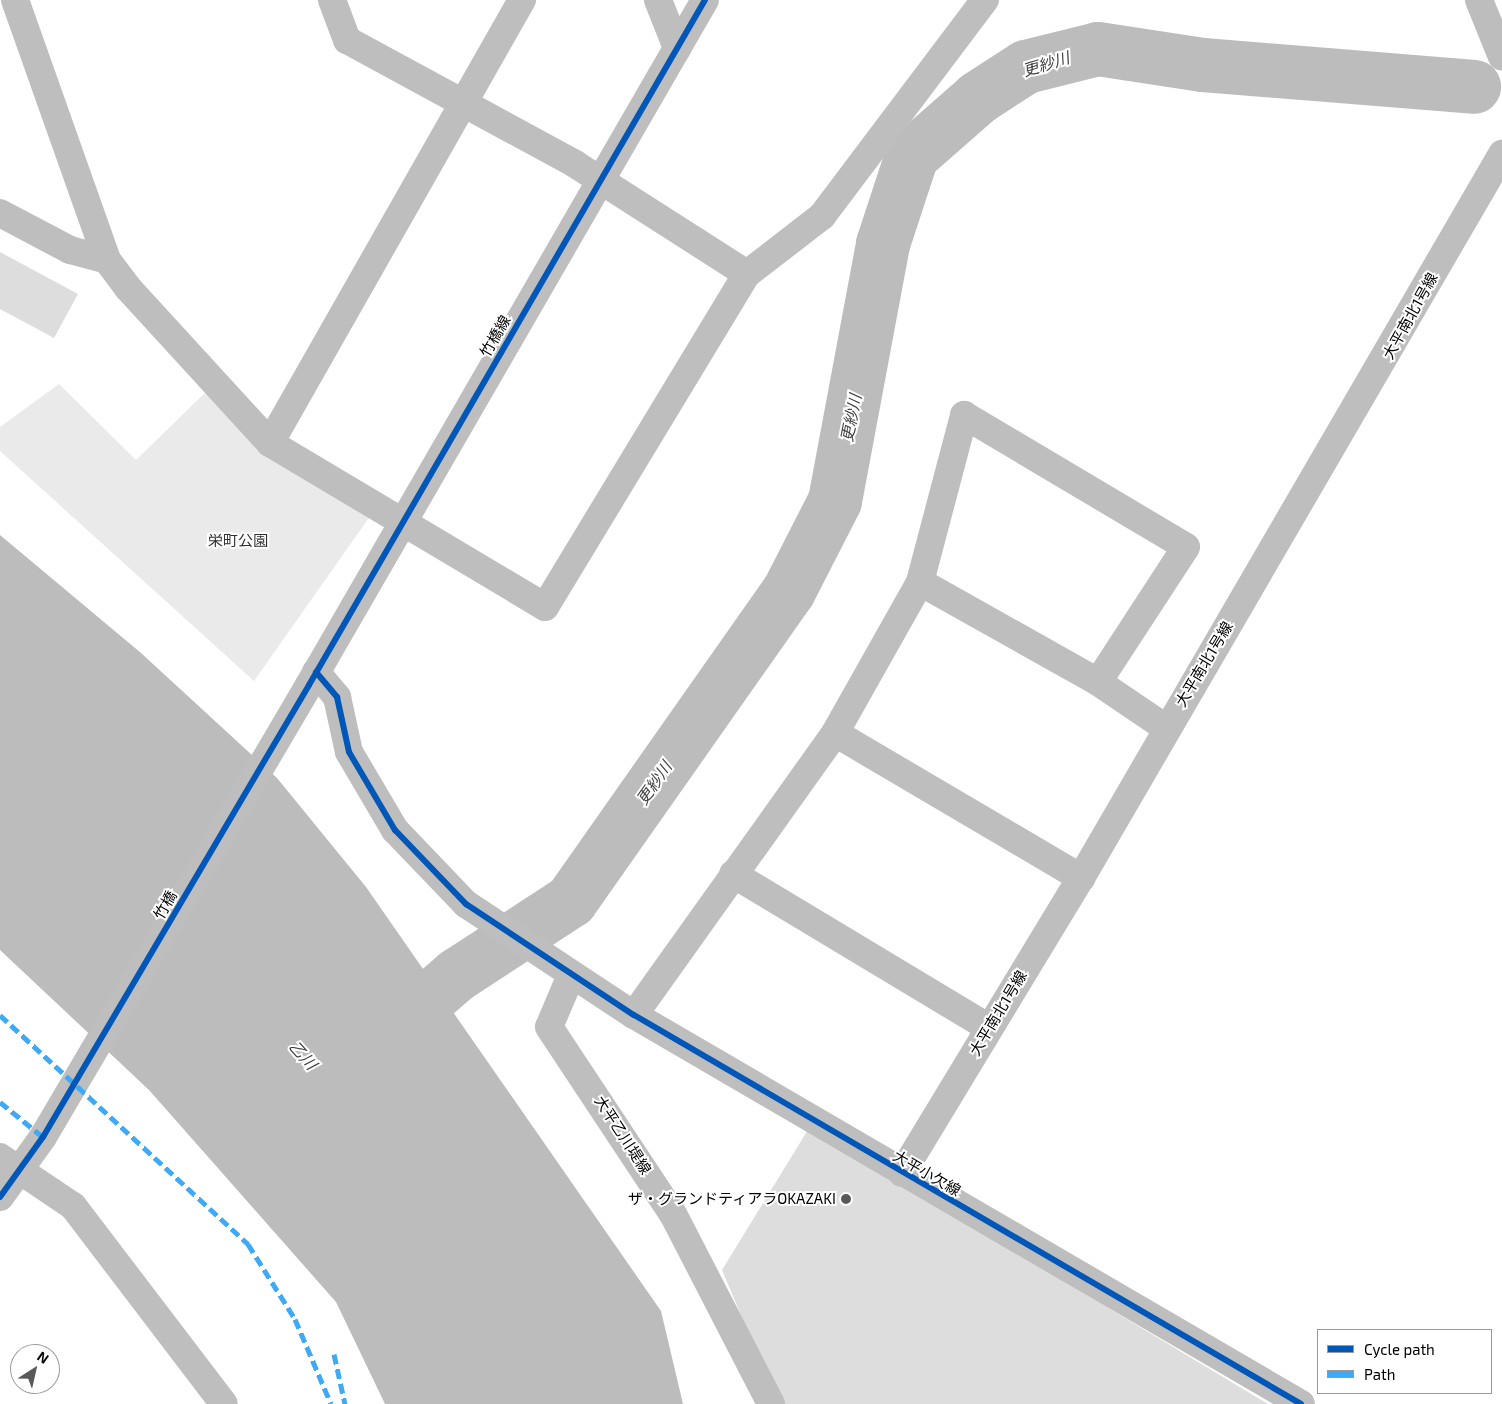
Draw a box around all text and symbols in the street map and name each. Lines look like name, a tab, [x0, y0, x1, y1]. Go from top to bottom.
water label: 更紗川	[1020, 48, 1072, 80]
street label: 大平南北1号線	[1379, 270, 1441, 362]
street label: 竹橋線	[476, 312, 514, 360]
water label: 更紗川	[837, 393, 865, 443]
park label: 栄町公園	[208, 532, 268, 550]
street label: 大平南北1号線	[1172, 618, 1236, 710]
water label: 更紗川	[632, 758, 676, 808]
street label: 竹橋	[150, 888, 180, 922]
street label: 大平南北1号線	[966, 967, 1030, 1059]
water label: 乙川	[285, 1037, 321, 1073]
street label: 大平乙川堤線	[591, 1092, 655, 1178]
street label: 大平小欠線	[890, 1146, 964, 1200]
place label: ザ・グランドティアラOKAZAKI	[627, 1190, 836, 1208]
marker: ザ・グランドティアラOKAZAKI	[840, 1193, 852, 1205]
legend	[1317, 1329, 1492, 1394]
text: Cycle path	[1364, 1340, 1435, 1358]
north arrow	[10, 1344, 60, 1394]
text: N	[34, 1347, 52, 1367]
text: Path	[1364, 1365, 1395, 1383]

